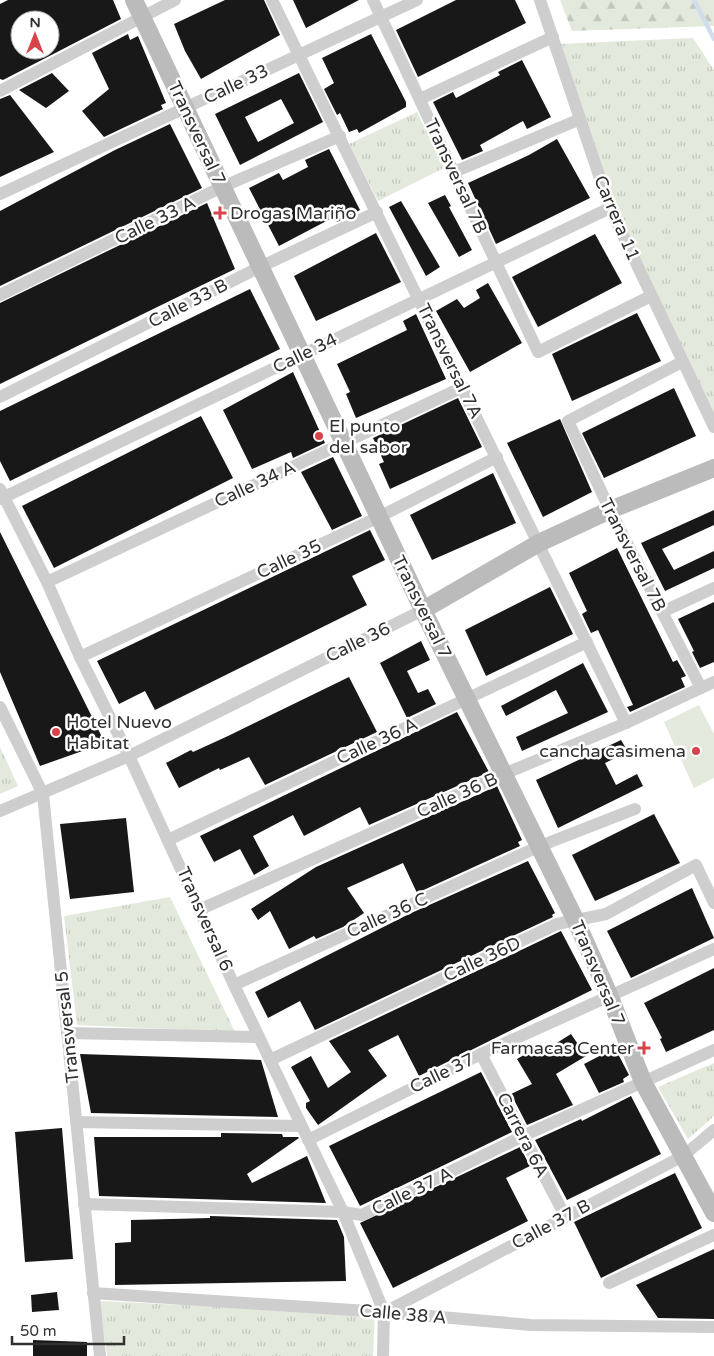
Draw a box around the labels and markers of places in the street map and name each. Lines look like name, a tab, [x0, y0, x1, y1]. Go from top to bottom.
place label: Drogas Mariño	[230, 202, 357, 224]
marker: Drogas Mariño	[214, 207, 226, 219]
place label: El punto del sabor	[329, 415, 408, 458]
marker: El punto del sabor	[313, 430, 325, 442]
place label: Hotel Nuevo Habitat	[66, 711, 172, 754]
marker: Hotel Nuevo Habitat	[50, 726, 62, 738]
place label: cancha casimena	[539, 740, 686, 762]
marker: cancha casimena	[690, 745, 702, 757]
place label: Farmacas Center	[491, 1037, 634, 1059]
marker: Farmacas Center	[638, 1042, 650, 1054]

